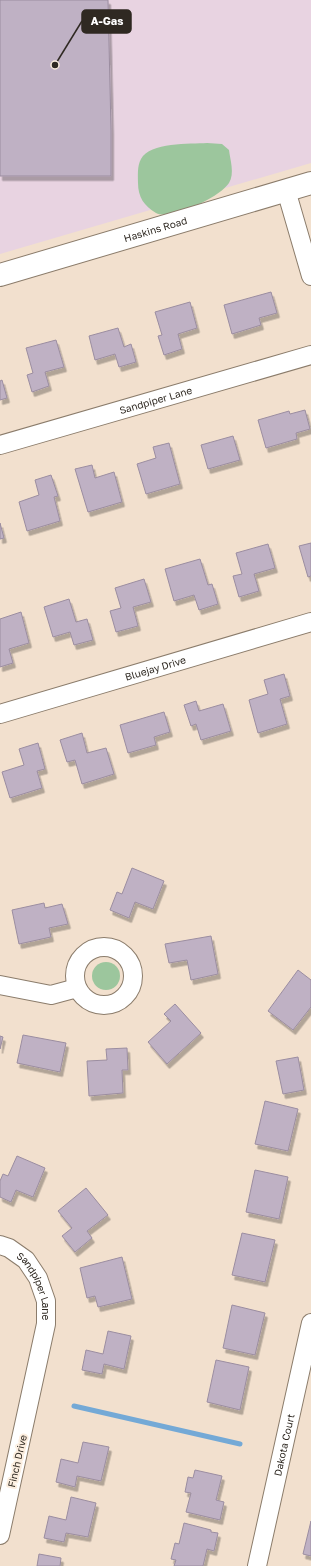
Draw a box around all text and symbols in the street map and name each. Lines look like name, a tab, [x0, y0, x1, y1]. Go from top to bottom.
callout: A-Gas	[82, 10, 131, 33]
text: A-Gas	[91, 14, 123, 27]
street label: Haskins Road	[122, 214, 188, 244]
street label: Sandpiper Lane	[118, 384, 193, 416]
street label: Bluejay Drive	[124, 653, 187, 683]
street label: Sandpiper Lane	[15, 1249, 52, 1320]
street label: Dakota Court	[271, 1413, 297, 1477]
street label: Finch Drive	[5, 1433, 29, 1488]

